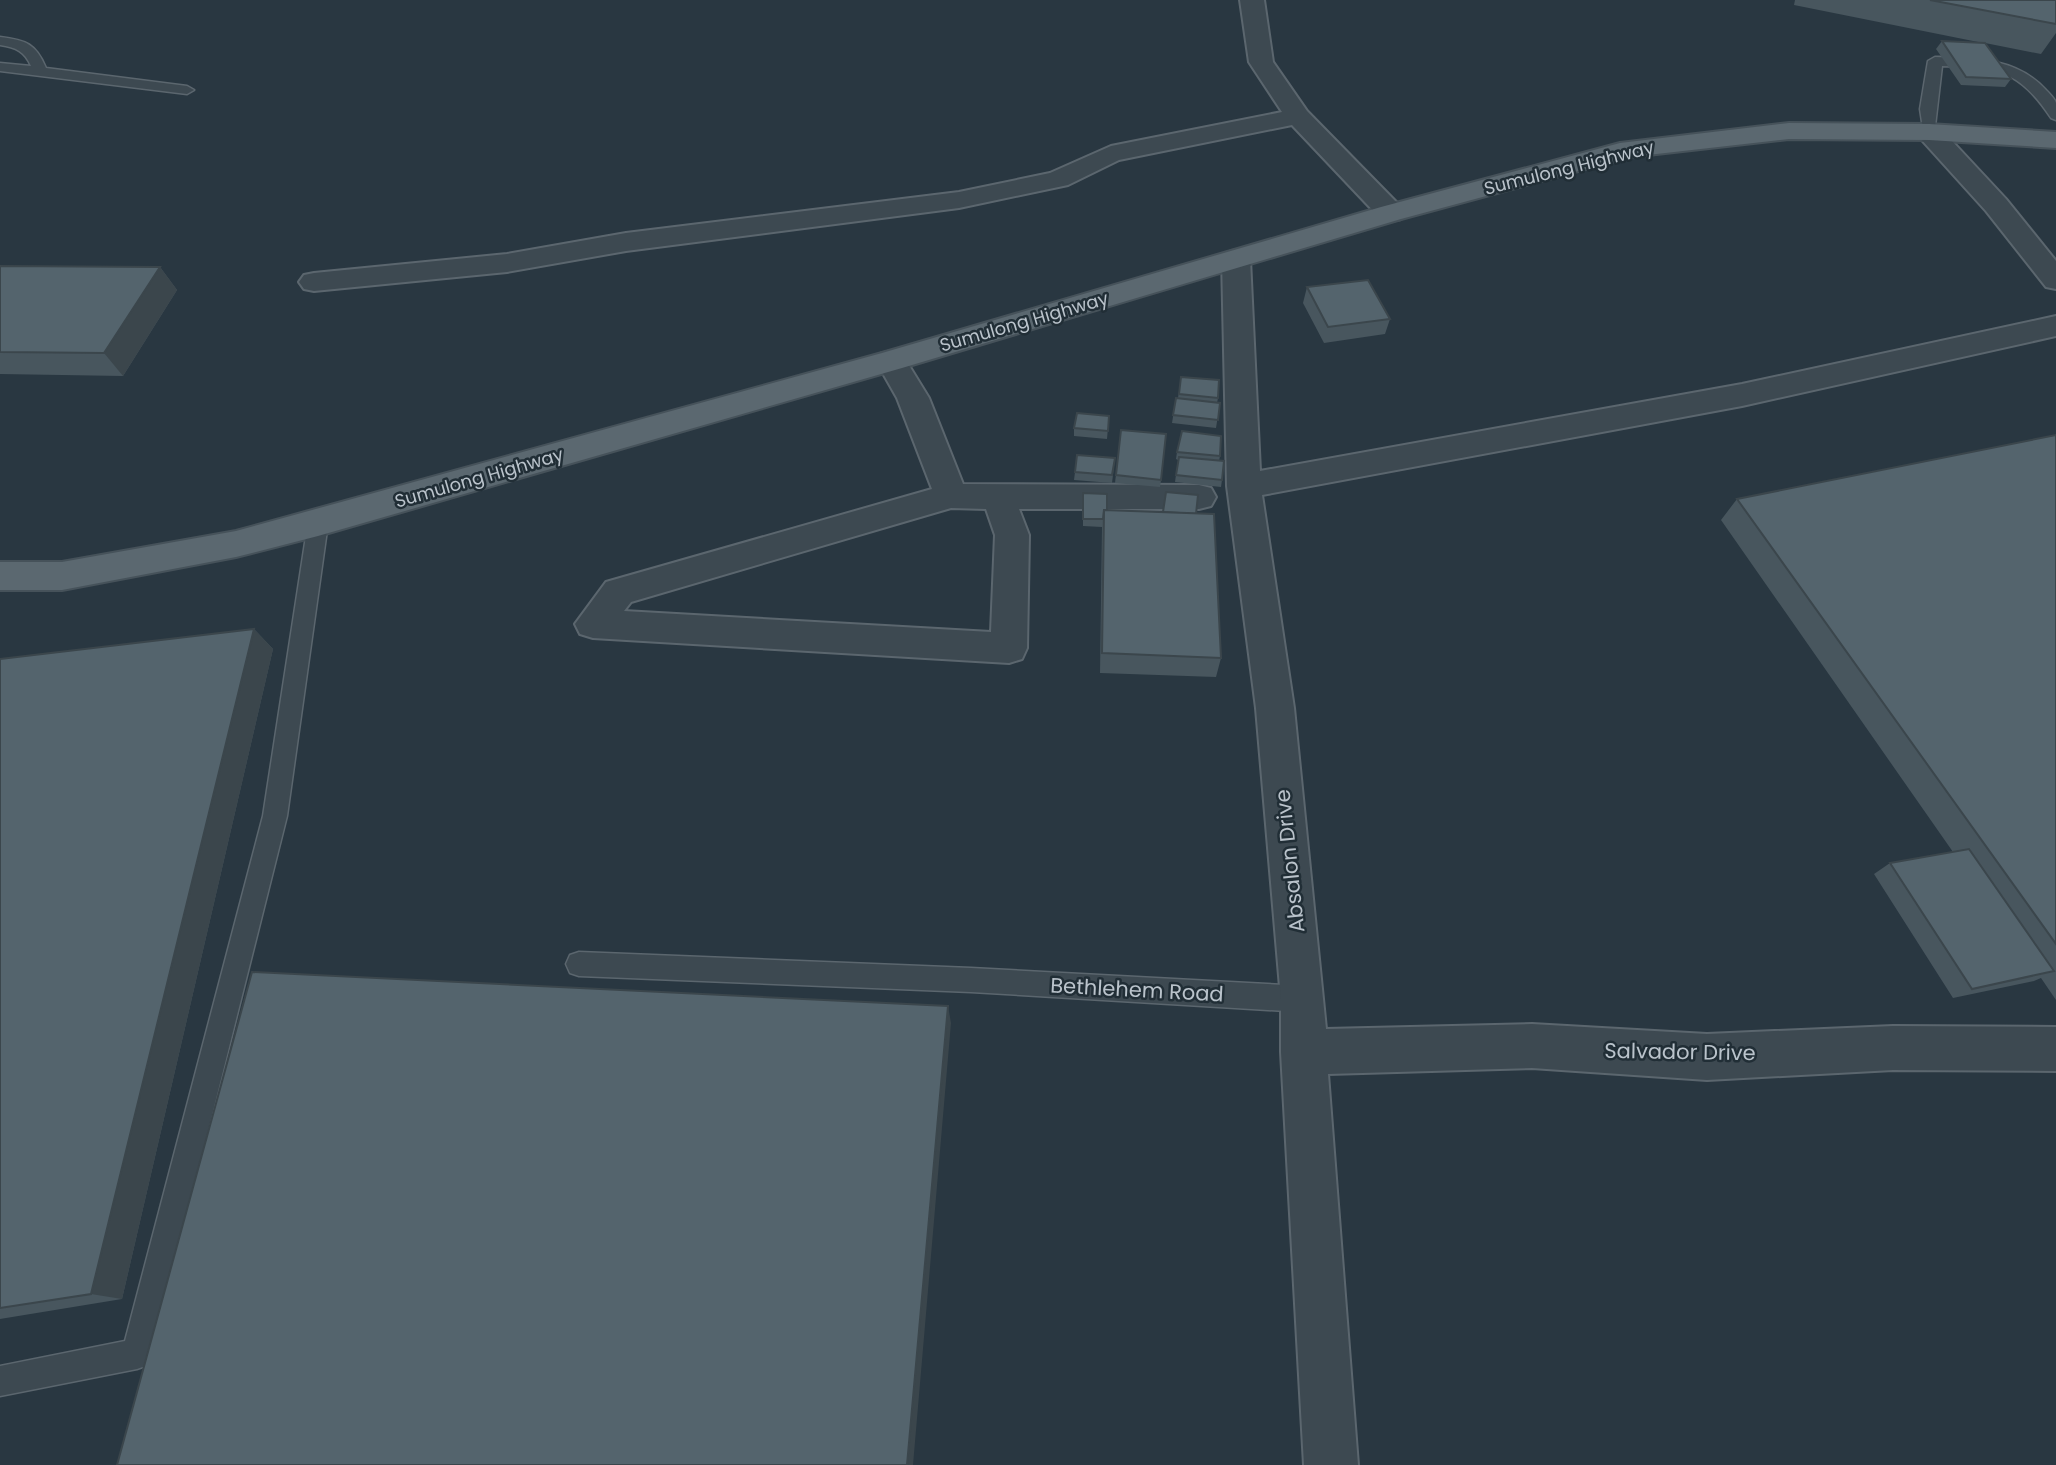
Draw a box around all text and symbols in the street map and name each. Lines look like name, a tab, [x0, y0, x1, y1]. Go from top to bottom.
street label: Sumulong Highway	[1481, 134, 1656, 201]
street label: Sumulong Highway	[937, 285, 1111, 358]
street label: Sumulong Highway	[392, 441, 566, 514]
street label: Absalon Drive	[1268, 788, 1311, 934]
street label: Bethlehem Road	[1050, 970, 1224, 1009]
street label: Salvador Drive	[1604, 1036, 1756, 1067]

